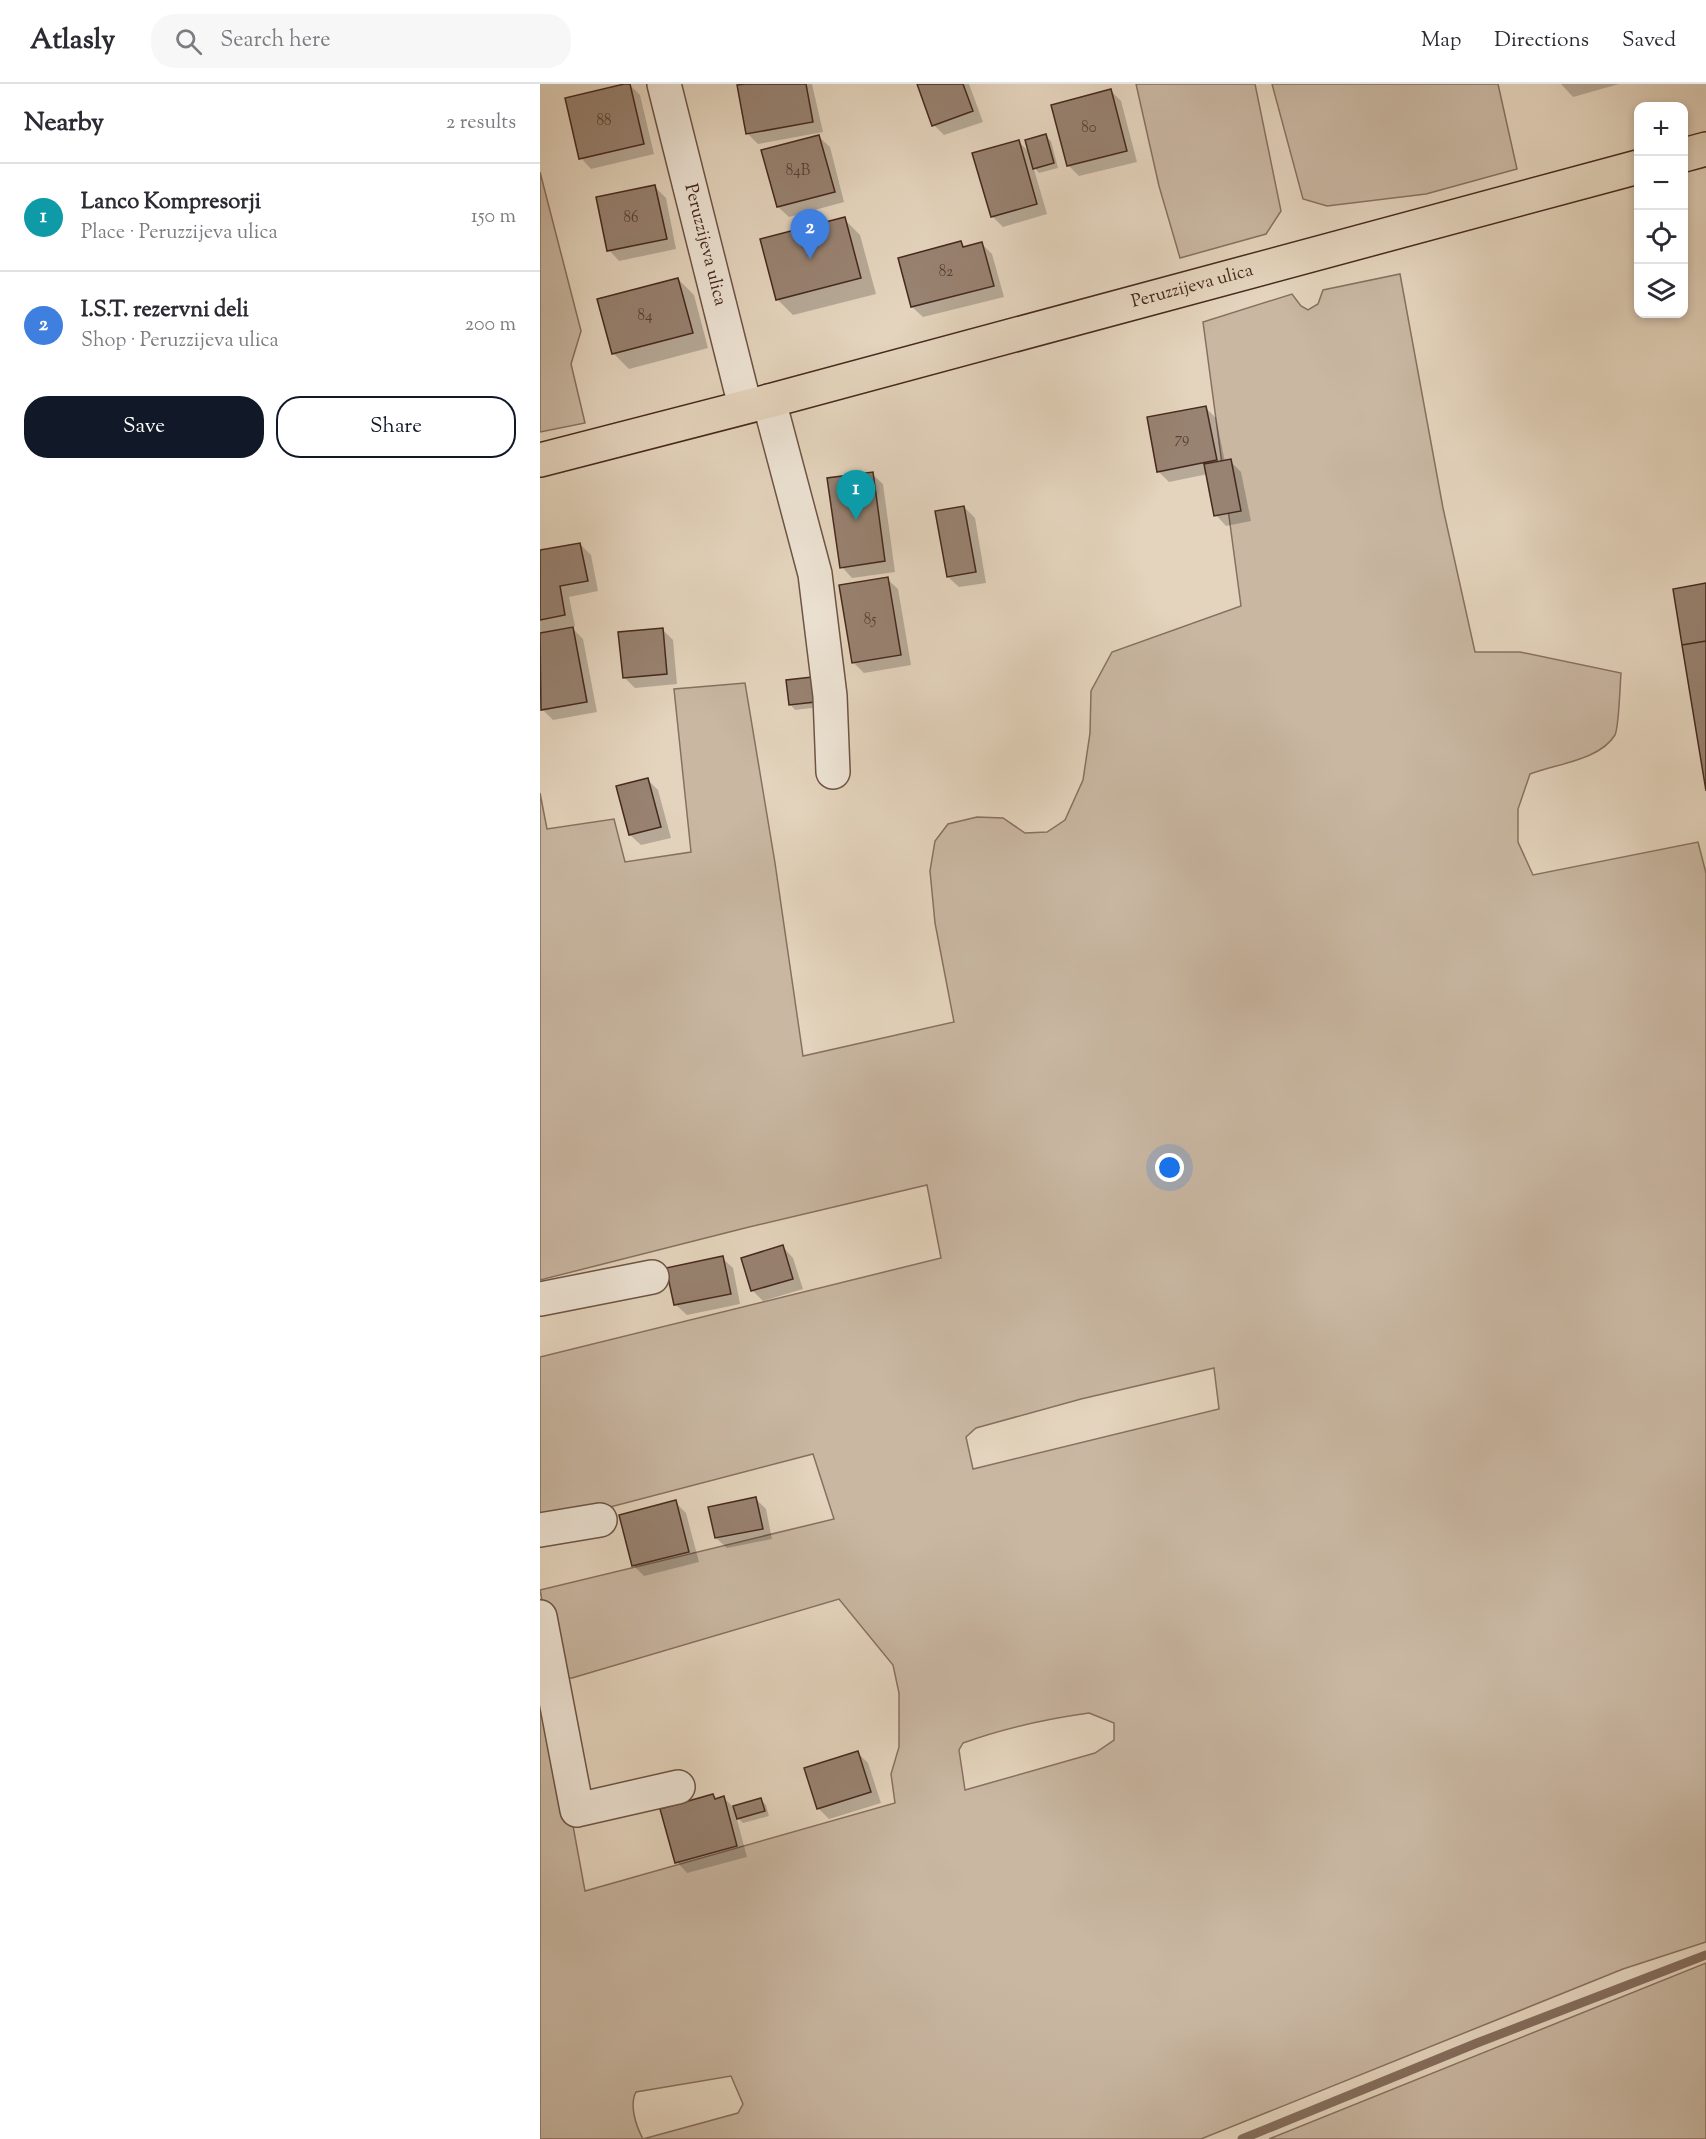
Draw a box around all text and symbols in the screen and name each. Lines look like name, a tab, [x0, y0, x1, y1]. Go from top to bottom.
search box	[151, 14, 571, 68]
text: Atlasly	[30, 21, 115, 61]
icon: search	[172, 25, 205, 58]
text: Search here	[220, 25, 331, 57]
text: Map	[1421, 26, 1461, 56]
text: Directions	[1494, 26, 1589, 56]
text: Saved	[1622, 26, 1676, 56]
map controls	[1634, 102, 1688, 318]
button: +	[1634, 102, 1688, 156]
text: Nearby	[24, 105, 104, 142]
text: 2 results	[446, 109, 516, 138]
house number: 88	[596, 111, 612, 132]
house number: 80	[1081, 118, 1097, 139]
button: −	[1634, 156, 1688, 210]
house number: 84B	[786, 161, 811, 182]
street label: Peruzzijeva ulica	[677, 181, 732, 309]
text: Lanco Kompresorji	[81, 187, 261, 219]
text: 1	[40, 203, 47, 232]
text: 150 m	[471, 203, 516, 232]
house number: 86	[624, 208, 638, 229]
pin: 2	[790, 210, 830, 259]
button: locate	[1634, 210, 1688, 264]
text: Place · Peruzzijeva ulica	[81, 219, 278, 248]
street label: Peruzzijeva ulica	[1129, 258, 1256, 316]
house number: 82	[939, 262, 953, 283]
button: layers	[1634, 264, 1688, 318]
text: I.S.T. rezervni deli	[81, 295, 249, 327]
house number: 84	[638, 306, 653, 327]
text: 2	[39, 311, 48, 340]
text: 200 m	[465, 311, 516, 340]
text: Shop · Peruzzijeva ulica	[81, 327, 279, 356]
button: Save	[24, 396, 264, 458]
button: Share	[276, 396, 516, 458]
house number: 79	[1175, 429, 1189, 450]
pin: 1	[836, 470, 876, 520]
house number: 85	[864, 610, 876, 631]
your location	[1155, 1153, 1184, 1182]

